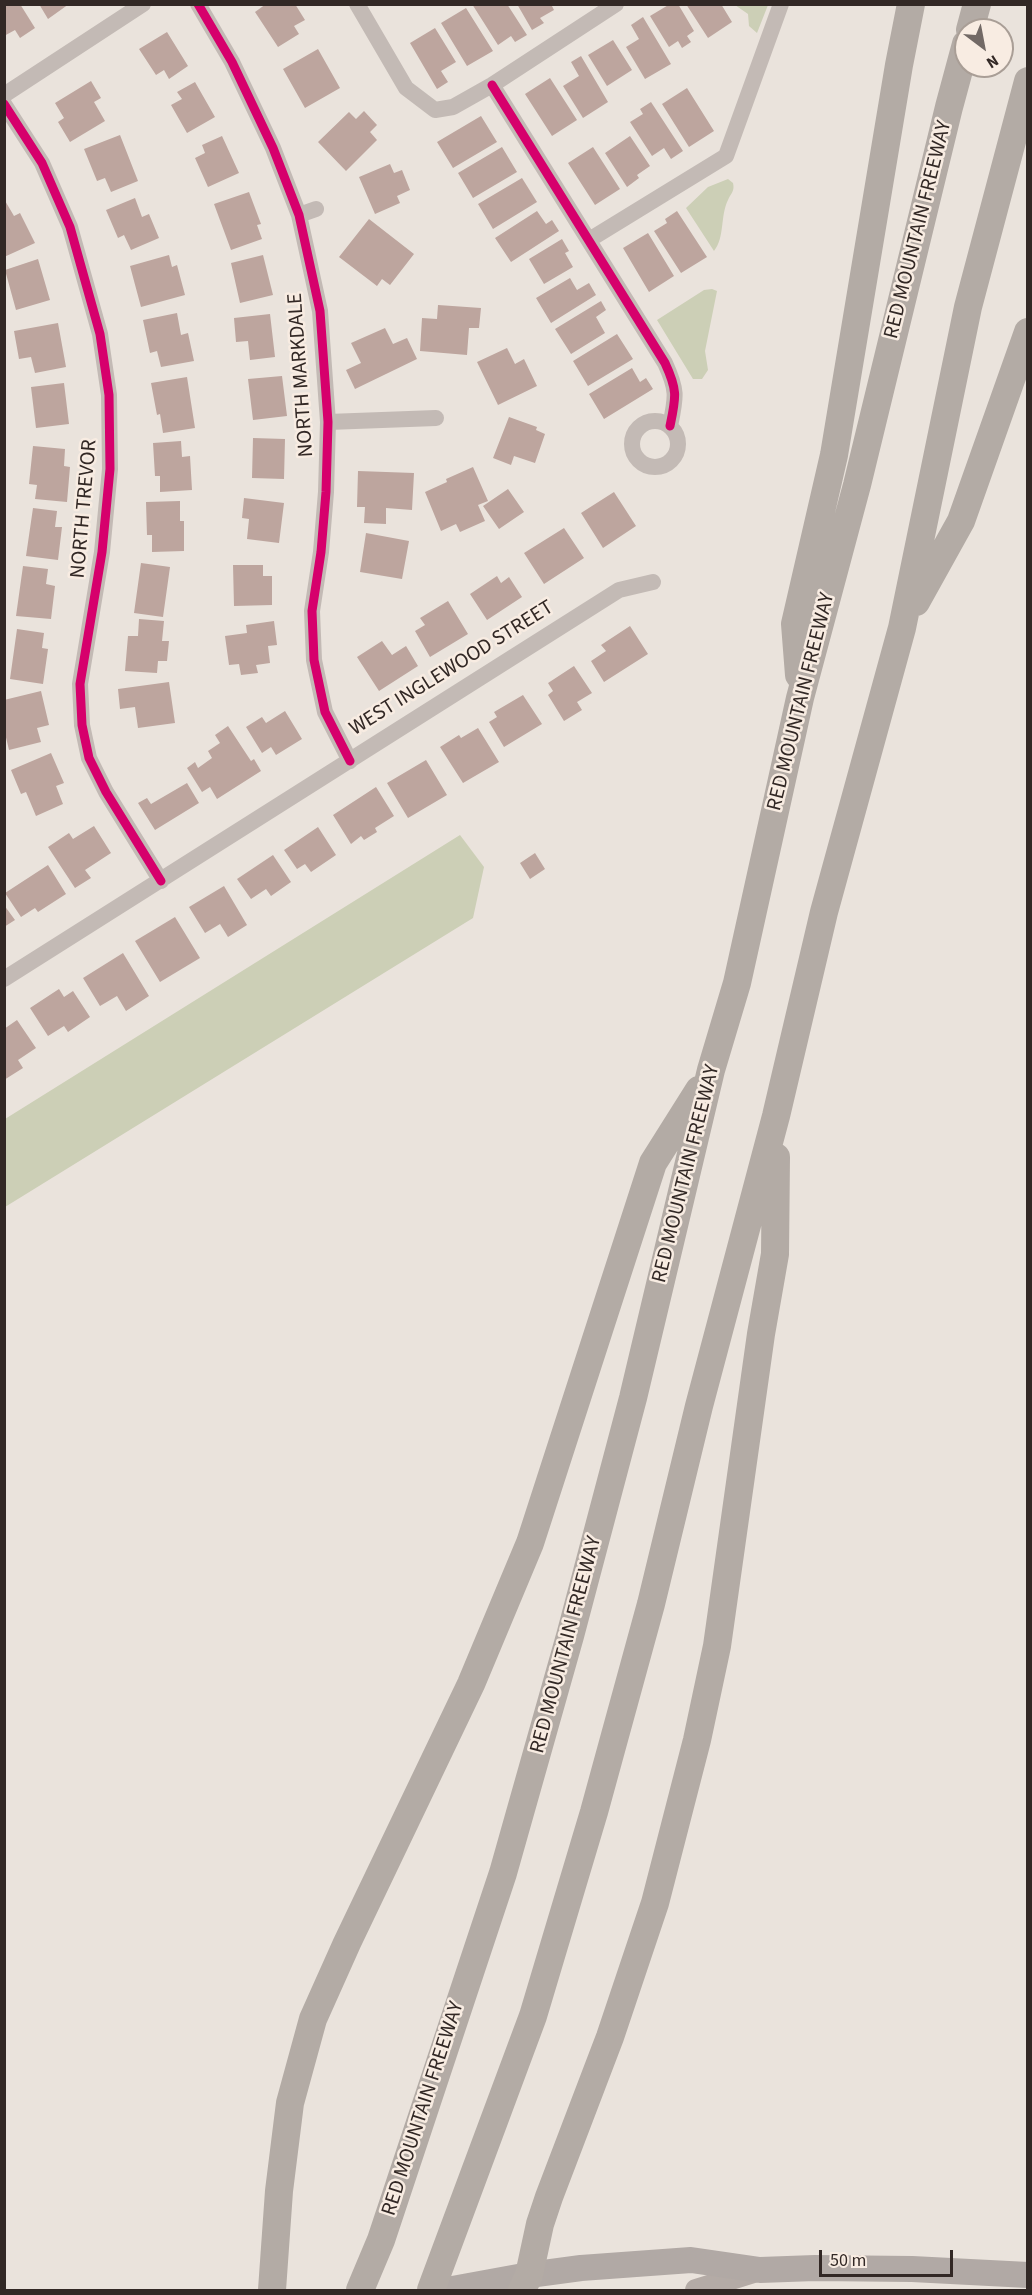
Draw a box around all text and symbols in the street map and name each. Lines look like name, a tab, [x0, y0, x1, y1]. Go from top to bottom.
north arrow	[954, 18, 1014, 78]
text: N	[982, 49, 1003, 74]
street label: RED MOUNTAIN FREEWAY	[880, 118, 958, 342]
street label: NORTH MARKDALE	[284, 292, 320, 458]
street label: NORTH TREVOR	[66, 439, 104, 579]
street label: RED MOUNTAIN FREEWAY	[763, 590, 841, 814]
street label: WEST INGLEWOOD STREET	[345, 596, 559, 742]
street label: RED MOUNTAIN FREEWAY	[648, 1062, 726, 1286]
street label: RED MOUNTAIN FREEWAY	[526, 1534, 608, 1756]
street label: RED MOUNTAIN FREEWAY	[377, 1999, 471, 2219]
scale bar	[822, 2238, 956, 2276]
text: 50 m	[830, 2248, 866, 2273]

